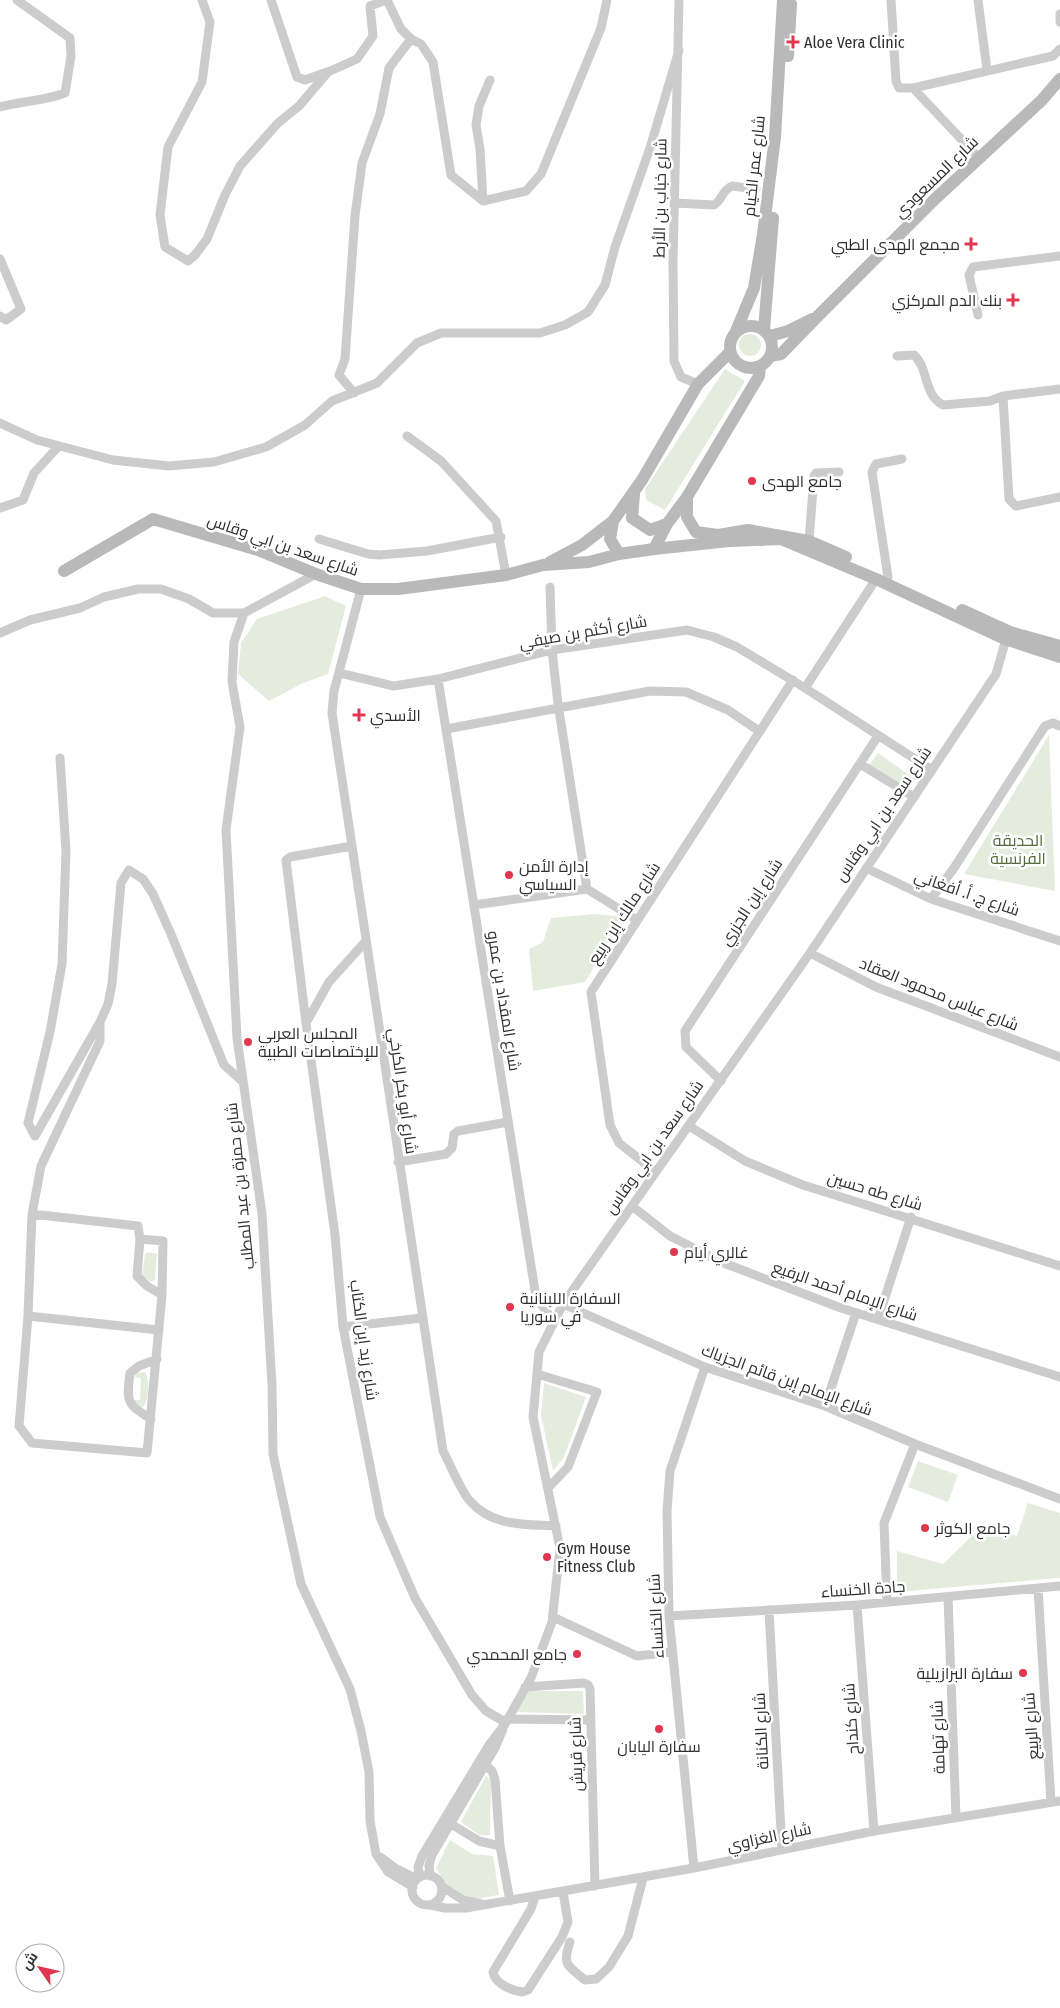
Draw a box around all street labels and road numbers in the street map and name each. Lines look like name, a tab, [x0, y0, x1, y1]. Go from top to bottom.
street label: شارع عمر الخيام	[739, 115, 771, 218]
street label: شارع المسعودي	[890, 132, 985, 225]
street label: شارع خباب بن الأرط	[649, 138, 673, 258]
street label: شارع سعد بن ابي وقاس	[204, 510, 361, 584]
street label: شارع أكثم بن صيفي	[518, 611, 649, 657]
street label: شارع سعد بن ابي وقاس	[831, 743, 939, 887]
street label: شارع إبن الجزري	[716, 855, 790, 951]
street label: شارع مالك إبن ربيع	[584, 858, 666, 969]
street label: شارع ج. أ. أفغاني	[911, 866, 1022, 924]
street label: شارع المقداد بن عمرو	[482, 929, 524, 1073]
street label: شارع عباس محمود العقاد	[856, 953, 1021, 1036]
street label: شارع أبو بكر الكرخي	[381, 1027, 421, 1156]
street label: شارع سعد بن ابي وقاس	[601, 1077, 711, 1220]
street label: شارع حمزة بن عبد المطلب	[222, 1101, 260, 1270]
street label: شارع طه حسين	[825, 1168, 925, 1216]
street label: شارع الإمام أحمد الرفيع	[769, 1257, 920, 1327]
street label: شارع زيد إبن الكتاب	[344, 1278, 382, 1402]
street label: شارع الإمام إبن قائم الجزياك	[698, 1340, 875, 1422]
street label: شارع الخنساء	[644, 1573, 670, 1659]
street label: جادة الخنساء	[820, 1577, 906, 1601]
street label: شارع كنداح	[839, 1682, 865, 1755]
street label: شارع الكنانة	[749, 1692, 774, 1770]
street label: شارع الربيع	[1019, 1692, 1045, 1760]
street label: شارع تهامة	[927, 1700, 951, 1774]
street label: شارع قريش	[565, 1716, 589, 1792]
street label: شارع الغزاوي	[725, 1819, 814, 1859]

